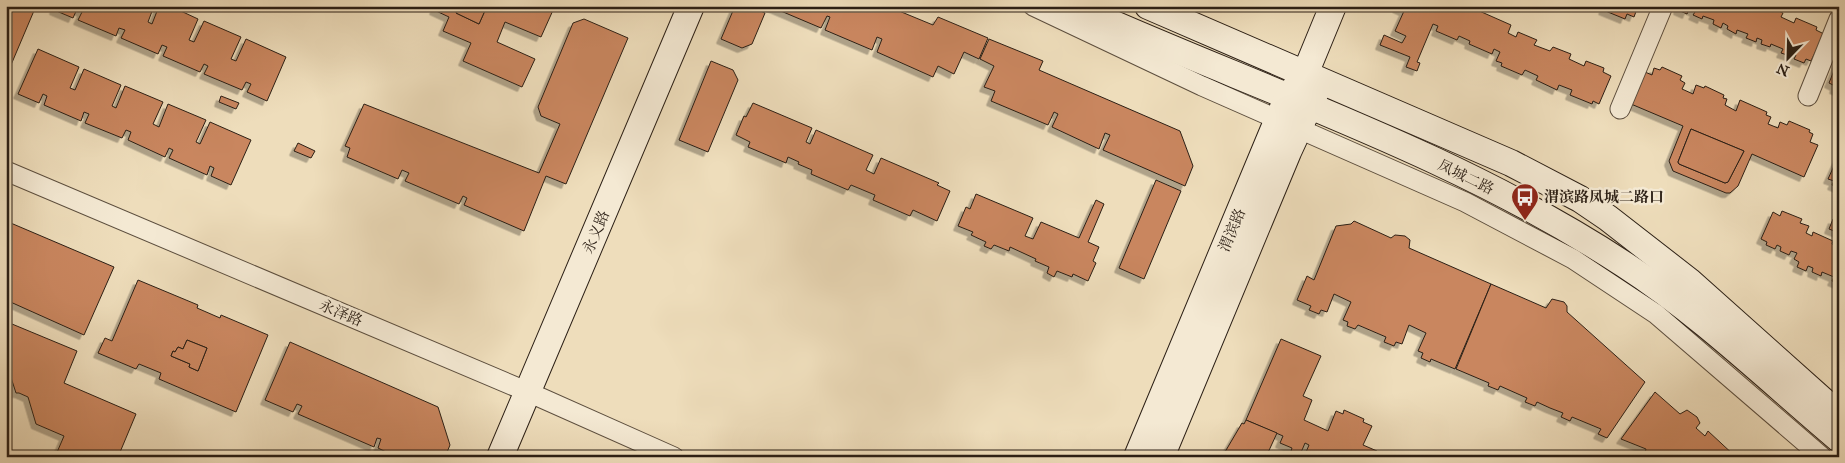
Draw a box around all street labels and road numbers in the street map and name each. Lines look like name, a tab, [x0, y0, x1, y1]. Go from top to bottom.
street label: 凤城二路	[1435, 156, 1497, 198]
street label: 渭滨路	[1215, 206, 1249, 254]
street label: 永义路	[579, 208, 613, 256]
street label: 永泽路	[317, 296, 365, 330]

